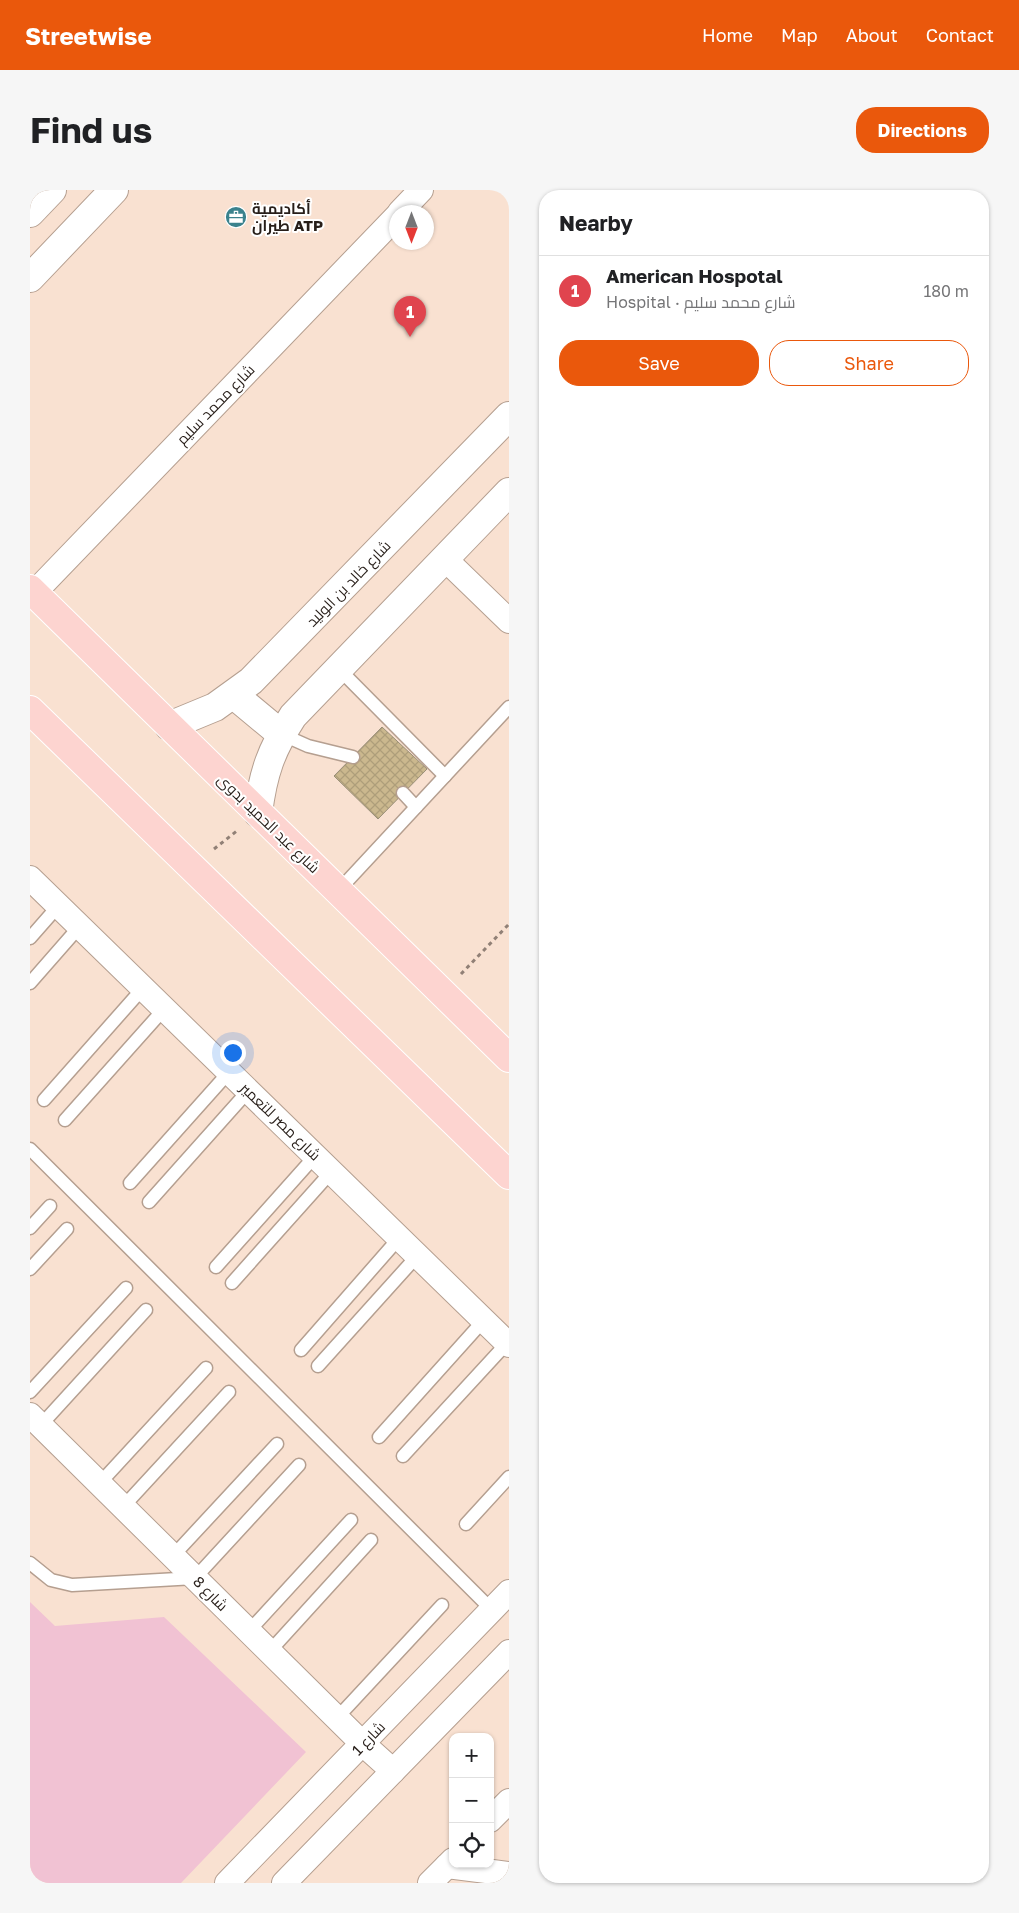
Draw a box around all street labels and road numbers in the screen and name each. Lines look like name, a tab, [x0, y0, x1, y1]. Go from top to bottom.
street label: شارع محمد سليم	[172, 360, 260, 450]
street label: شارع خالد بن الوليد	[302, 536, 396, 632]
street label: شارع عبد الحميد بدوى	[212, 770, 324, 879]
street label: شارع مصر للتعمير	[234, 1077, 325, 1166]
street label: شارع 8	[188, 1572, 232, 1616]
street label: شارع 1	[348, 1717, 391, 1761]

